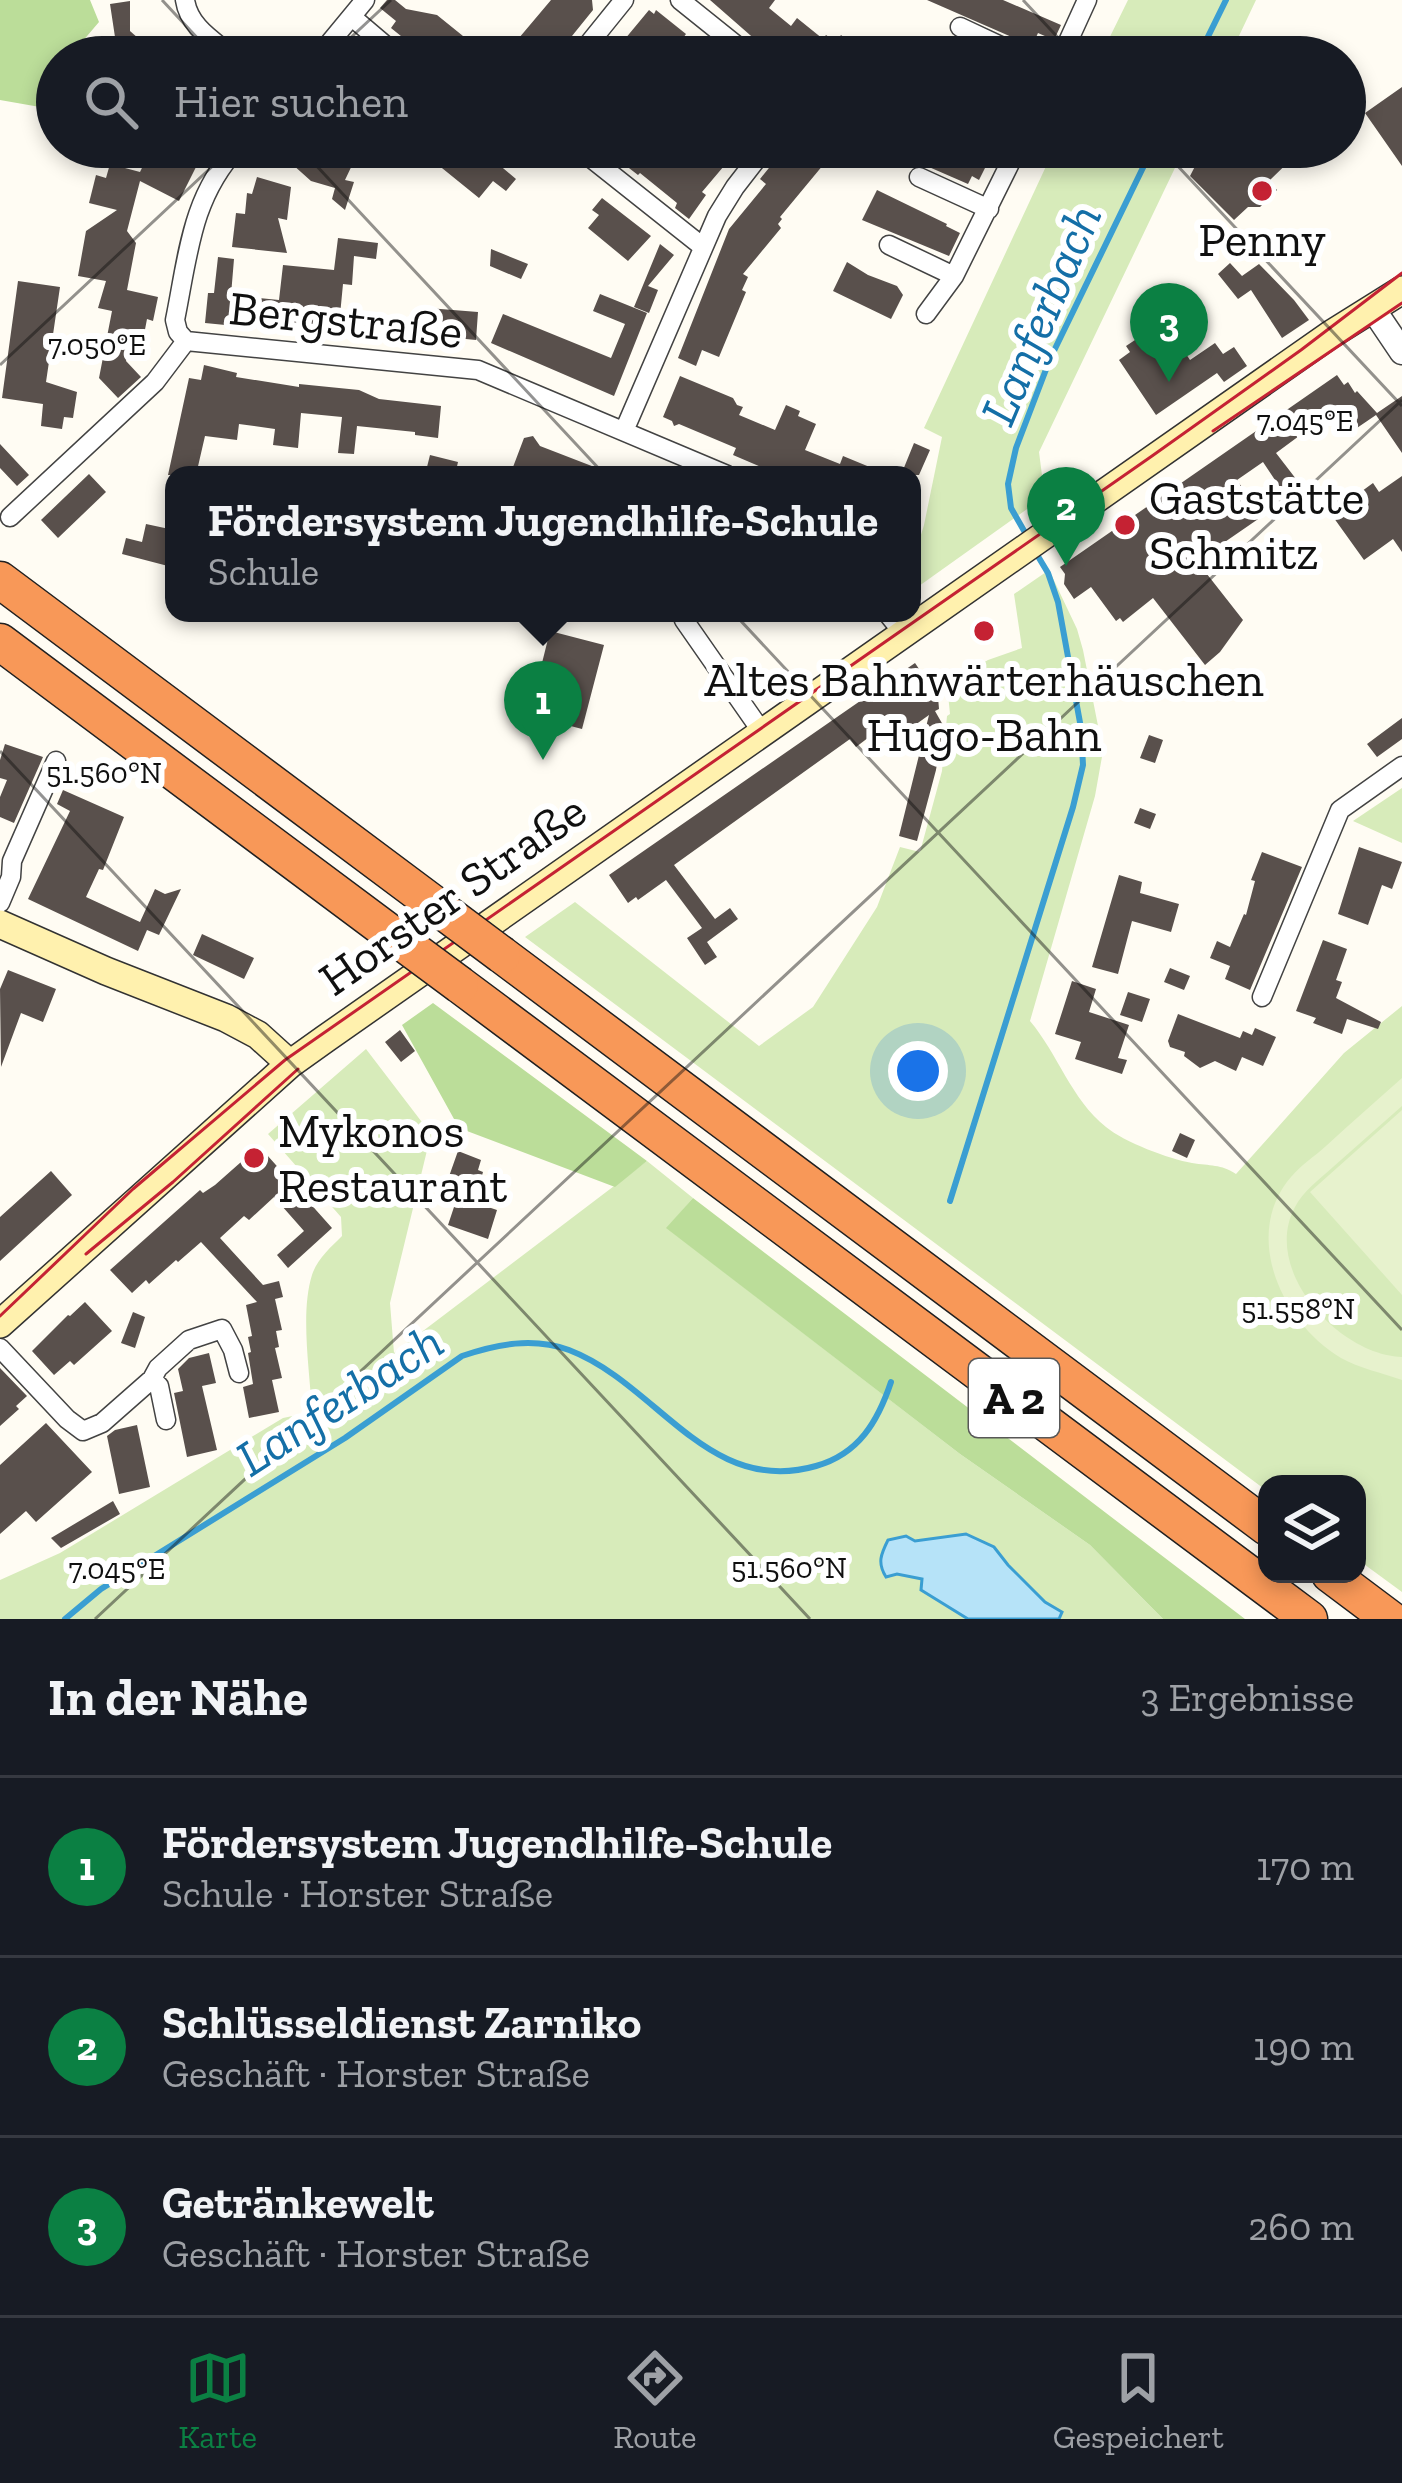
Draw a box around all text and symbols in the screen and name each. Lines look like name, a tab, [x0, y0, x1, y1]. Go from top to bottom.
search box	[36, 36, 1366, 168]
icon: search	[78, 69, 144, 135]
text: Hier suchen	[174, 75, 408, 129]
marker: Penny	[1249, 178, 1275, 204]
water label: Lanferbach	[967, 195, 1114, 434]
place label: Penny	[1198, 211, 1326, 268]
street label: Bergstraße	[227, 279, 465, 360]
pin: 3	[1130, 283, 1208, 382]
text: 7.050°E	[48, 327, 146, 363]
text: 7.045°E	[1256, 403, 1354, 439]
popup	[165, 466, 921, 622]
pin: 2	[1027, 467, 1105, 566]
place label: Gaststätte Schmitz	[1149, 469, 1364, 581]
text: Fördersystem Jugendhilfe-Schule	[208, 494, 878, 548]
marker: Gaststätte Schmitz	[1112, 512, 1138, 538]
text: Schule	[208, 548, 319, 595]
marker: Altes Bahnwärterhäuschen Hugo-Bahn	[971, 618, 997, 644]
place label: Altes Bahnwärterhäuschen Hugo-Bahn	[704, 651, 1264, 763]
pin: 1	[504, 661, 582, 760]
text: 51.560°N	[46, 755, 162, 791]
street label: Horster Straße	[308, 782, 597, 1007]
your location	[888, 1041, 948, 1101]
place label: Mykonos Restaurant	[278, 1102, 507, 1214]
marker: Mykonos Restaurant	[241, 1145, 267, 1171]
text: 51.558°N	[1241, 1291, 1355, 1327]
water label: Lanferbach	[225, 1310, 454, 1489]
road number: A 2	[969, 1359, 1059, 1437]
map controls	[1258, 1475, 1366, 1583]
button: layers	[1258, 1475, 1366, 1583]
text: 51.560°N	[731, 1550, 847, 1586]
text: 7.045°E	[68, 1551, 166, 1587]
text: In der Nähe	[48, 1667, 308, 1728]
text: 3 Ergebnisse	[1140, 1674, 1354, 1721]
text: Fördersystem Jugendhilfe-Schule	[162, 1816, 832, 1870]
text: 1	[79, 1843, 95, 1890]
text: 170 m	[1256, 1843, 1354, 1890]
text: Schule · Horster Straße	[162, 1870, 553, 1917]
text: Schlüsseldienst Zarniko	[162, 1996, 641, 2050]
text: 2	[77, 2023, 97, 2070]
text: 190 m	[1253, 2023, 1354, 2070]
text: Geschäft · Horster Straße	[162, 2050, 590, 2097]
text: Getränkewelt	[162, 2176, 434, 2230]
text: 3	[77, 2203, 97, 2250]
text: 260 m	[1248, 2203, 1354, 2250]
text: Geschäft · Horster Straße	[162, 2230, 590, 2277]
tab: Karte	[178, 2345, 257, 2456]
tab: Route	[613, 2345, 696, 2456]
tab: Gespeichert	[1053, 2345, 1224, 2456]

